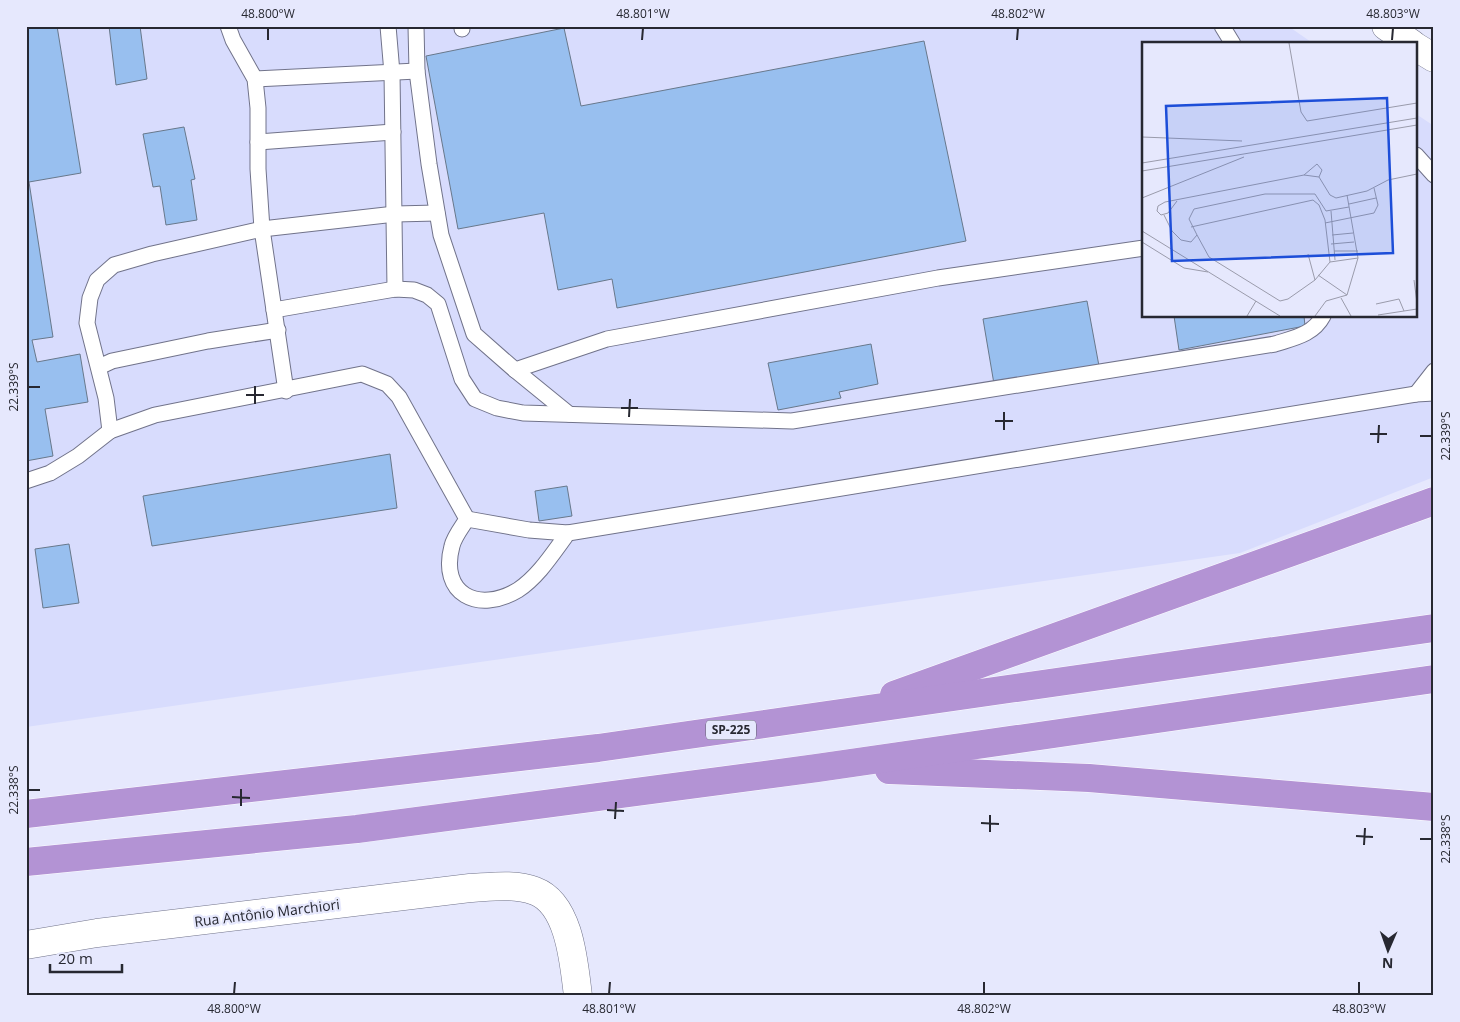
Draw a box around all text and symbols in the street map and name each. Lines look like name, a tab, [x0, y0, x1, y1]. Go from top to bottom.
text: 48.800°W	[241, 5, 295, 22]
text: 48.801°W	[616, 5, 670, 22]
text: 48.802°W	[991, 5, 1045, 22]
text: 48.803°W	[1366, 5, 1420, 22]
inset map	[1142, 42, 1418, 318]
text: 22.339°S	[5, 362, 22, 412]
text: 22.339°S	[1437, 411, 1454, 461]
road number: SP-225	[706, 720, 756, 740]
text: 22.338°S	[5, 765, 22, 815]
text: 22.338°S	[1437, 814, 1454, 864]
street label: Rua Antônio Marchiori	[193, 894, 341, 931]
north arrow	[1362, 924, 1412, 974]
scale bar	[50, 942, 122, 974]
text: 20 m	[58, 948, 93, 968]
text: N	[1382, 954, 1394, 973]
text: 48.800°W	[207, 1000, 261, 1017]
text: 48.801°W	[582, 1000, 636, 1017]
text: 48.802°W	[957, 1000, 1011, 1017]
text: 48.803°W	[1332, 1000, 1386, 1017]

